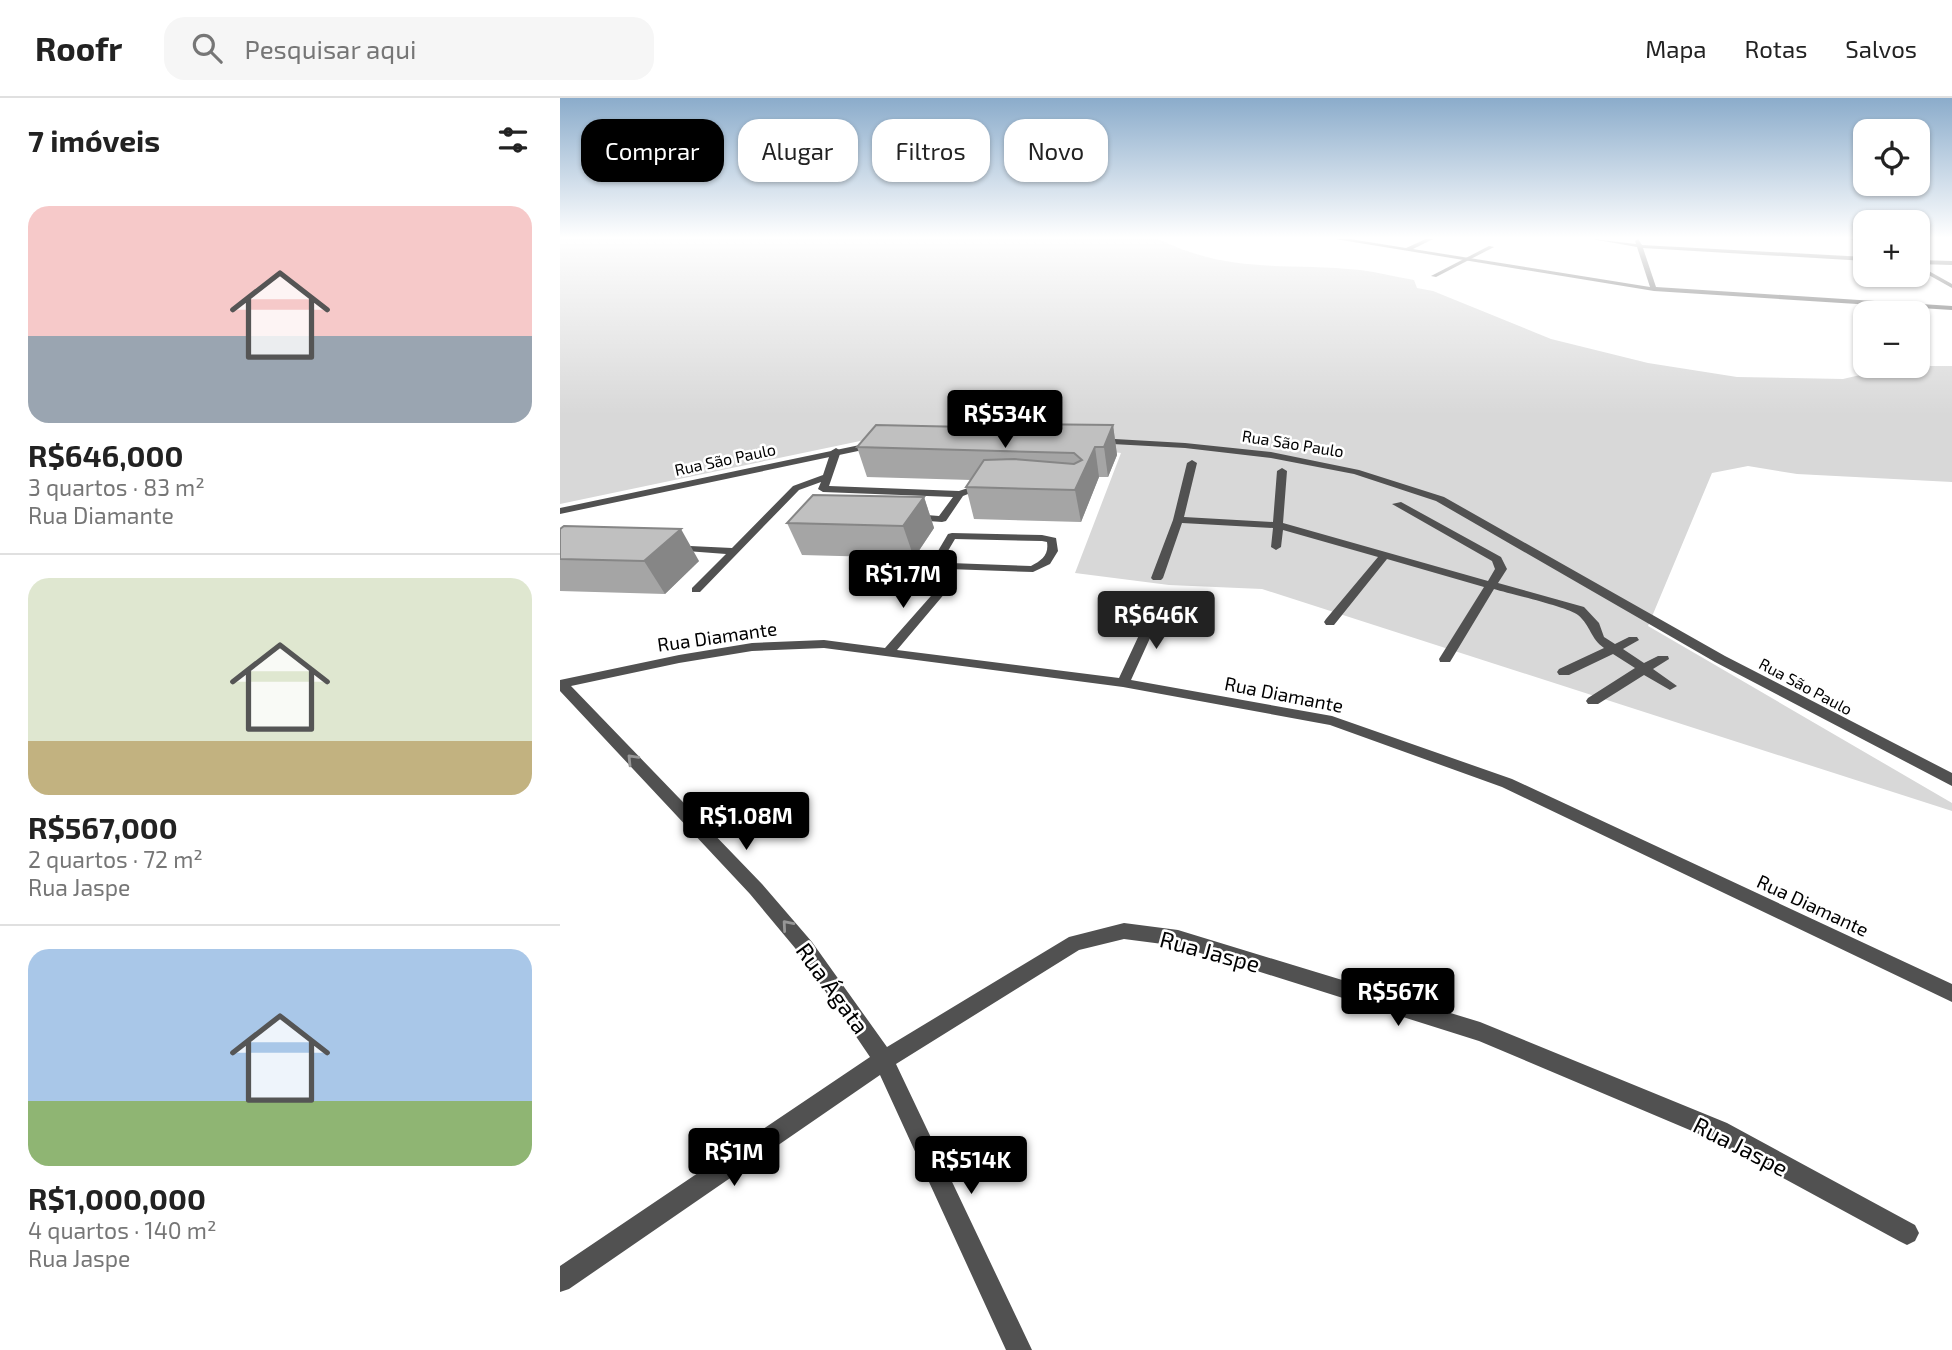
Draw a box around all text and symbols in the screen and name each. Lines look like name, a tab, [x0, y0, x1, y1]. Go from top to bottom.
search box	[164, 17, 654, 80]
text: Roofr	[35, 28, 122, 68]
icon: search	[188, 29, 226, 67]
text: Pesquisar aqui	[244, 33, 416, 64]
text: Mapa	[1645, 34, 1707, 63]
text: Rotas	[1745, 34, 1807, 63]
text: Salvos	[1845, 34, 1917, 63]
chip: Comprar	[581, 119, 724, 182]
chip: Alugar	[738, 119, 858, 182]
chip: Filtros	[872, 119, 990, 182]
chip: Novo	[1004, 119, 1108, 182]
map controls	[1853, 119, 1930, 378]
button: locate	[1853, 119, 1930, 196]
icon: filters	[494, 121, 532, 159]
text: 7 imóveis	[28, 122, 160, 158]
button: +	[1853, 210, 1930, 287]
icon: home	[217, 252, 343, 378]
button: −	[1853, 301, 1930, 378]
pin: R$534K	[948, 390, 1062, 450]
text: R$534K	[963, 399, 1047, 427]
street label: Rua São Paulo	[1241, 426, 1345, 460]
text: R$646,000	[28, 437, 183, 473]
street label: Rua São Paulo	[673, 439, 777, 479]
text: 3 quartos · 83 m²	[28, 473, 205, 501]
text: Rua Diamante	[28, 501, 174, 529]
pin: R$1.7M	[846, 550, 960, 610]
text: R$1.7M	[865, 559, 941, 587]
pin: R$646K	[1099, 592, 1213, 651]
text: R$646K	[1114, 600, 1198, 628]
street label: Rua Diamante	[656, 616, 778, 656]
icon: home	[217, 624, 343, 750]
street label: Rua São Paulo	[1756, 653, 1856, 719]
street label: Rua Diamante	[1223, 671, 1345, 717]
one-way arrow	[627, 754, 640, 767]
pin: R$1.08M	[681, 792, 811, 852]
text: R$1.08M	[699, 801, 793, 829]
text: R$567,000	[28, 809, 178, 845]
text: 2 quartos · 72 m²	[28, 845, 203, 873]
street label: Rua Diamante	[1754, 869, 1872, 941]
text: Rua Jaspe	[28, 873, 130, 901]
one-way arrow	[783, 920, 795, 933]
street label: Rua Jaspe	[1157, 924, 1263, 978]
street label: Rua Ágata	[791, 937, 875, 1039]
pin: R$567K	[1341, 968, 1455, 1028]
text: R$567K	[1357, 977, 1439, 1005]
icon: home	[217, 995, 343, 1121]
street label: Rua Jaspe	[1689, 1110, 1793, 1182]
pin: R$1M	[693, 1128, 775, 1188]
pin: R$514K	[914, 1136, 1028, 1196]
text: R$1M	[704, 1137, 764, 1165]
text: R$514K	[931, 1145, 1011, 1173]
text: R$1,000,000	[28, 1180, 206, 1216]
text: 4 quartos · 140 m²	[28, 1216, 217, 1244]
text: Rua Jaspe	[28, 1244, 130, 1272]

